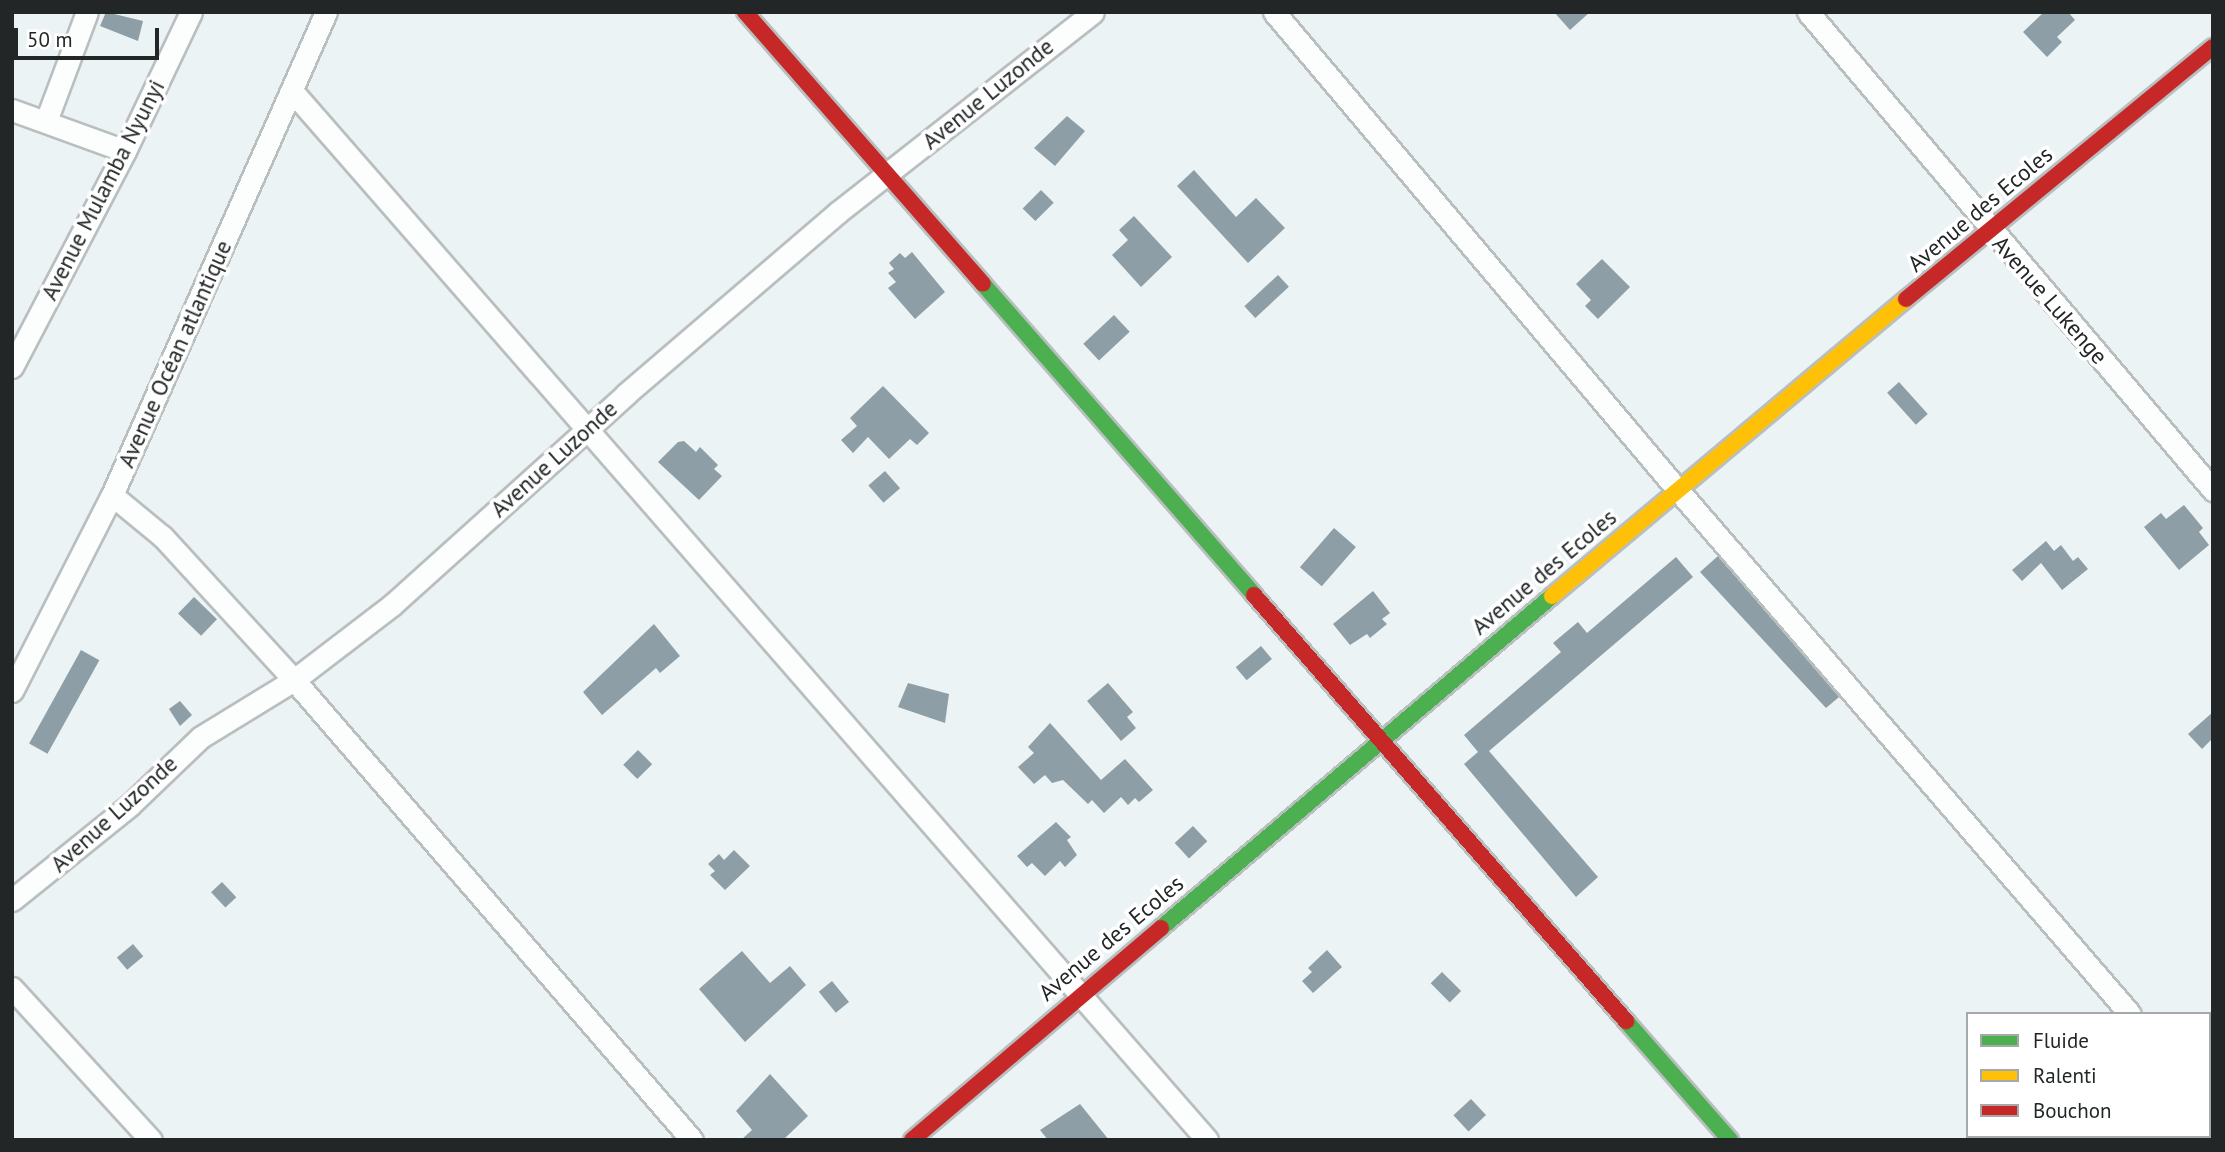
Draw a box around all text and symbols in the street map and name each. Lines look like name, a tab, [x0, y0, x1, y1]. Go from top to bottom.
scale bar	[18, 14, 163, 58]
text: 50 m	[27, 26, 73, 53]
street label: Avenue Luzonde	[917, 33, 1059, 155]
street label: Avenue Mulamba Nyunyi	[35, 75, 171, 305]
street label: Avenue des Ecoles	[1902, 140, 2058, 278]
street label: Avenue Lukenge	[1987, 230, 2113, 370]
street label: Avenue Océan atlantique	[112, 236, 238, 472]
street label: Avenue Luzonde	[485, 395, 623, 523]
street label: Avenue des Ecoles	[1466, 503, 1622, 641]
street label: Avenue Luzonde	[45, 750, 183, 878]
street label: Avenue des Ecoles	[1033, 869, 1189, 1007]
legend	[1966, 1012, 2211, 1138]
text: Fluide	[2033, 1027, 2089, 1054]
text: Ralenti	[2033, 1062, 2097, 1089]
text: Bouchon	[2033, 1097, 2112, 1124]

